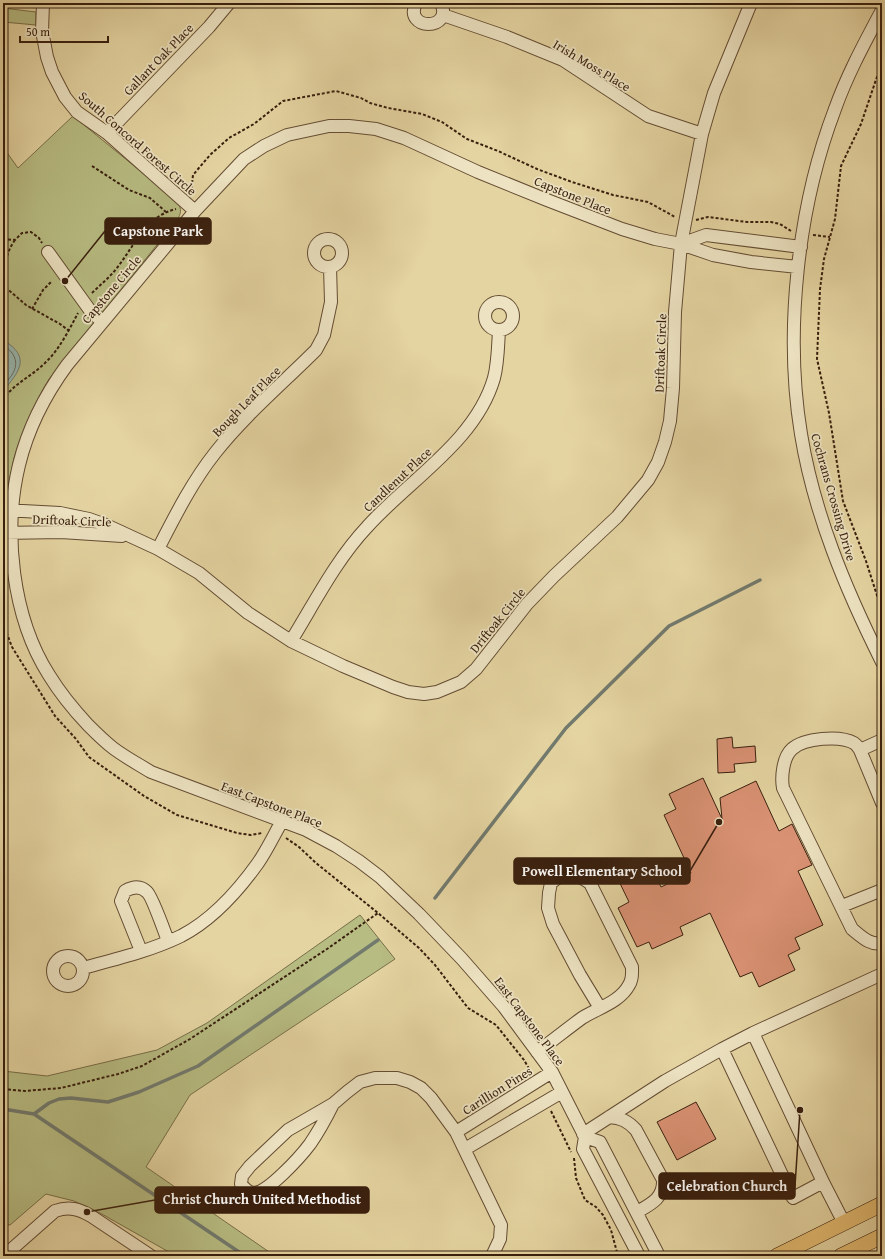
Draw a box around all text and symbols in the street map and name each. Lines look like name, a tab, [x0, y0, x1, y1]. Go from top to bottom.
scale bar	[20, 18, 108, 44]
street label: Gallant Oak Place	[119, 19, 198, 100]
text: 50 m	[26, 23, 50, 40]
street label: Irish Moss Place	[549, 35, 634, 96]
street label: South Concord Forest Circle	[75, 87, 201, 200]
street label: Capstone Place	[531, 171, 614, 220]
callout: Capstone Park	[105, 218, 211, 244]
text: Capstone Park	[113, 221, 204, 241]
street label: Capstone Circle	[77, 251, 146, 328]
street label: Driftoak Circle	[650, 313, 671, 393]
street label: Bough Leaf Place	[208, 362, 285, 441]
street label: Cochrans Crossing Drive	[806, 431, 861, 563]
street label: Candlenut Place	[359, 443, 436, 516]
street label: Driftoak Circle	[32, 510, 112, 531]
street label: Driftoak Circle	[465, 584, 530, 657]
street label: East Capstone Place	[219, 776, 325, 832]
callout: Powell Elementary School	[514, 858, 690, 884]
text: Powell Elementary School	[522, 861, 683, 881]
street label: East Capstone Place	[490, 973, 569, 1070]
street label: Carillion Pines	[459, 1061, 536, 1119]
callout: Celebration Church	[659, 1173, 795, 1199]
text: Celebration Church	[667, 1176, 788, 1196]
callout: Christ Church United Methodist	[155, 1187, 369, 1213]
text: Christ Church United Methodist	[163, 1189, 362, 1209]

